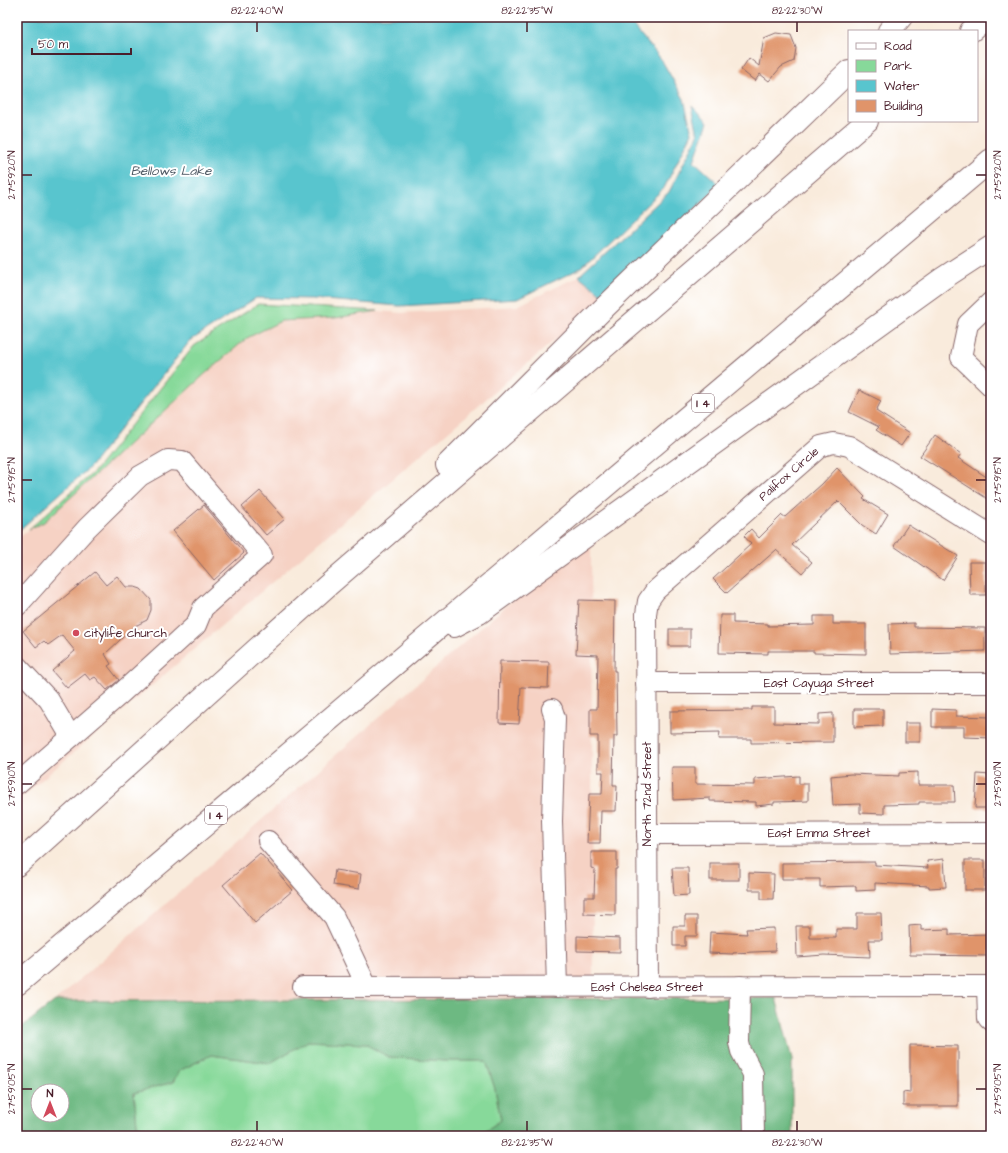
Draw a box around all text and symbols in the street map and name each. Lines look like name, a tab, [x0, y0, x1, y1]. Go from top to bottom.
text: 82°22'40"W	[231, 4, 284, 18]
text: 82°22'35"W	[501, 4, 553, 18]
text: 82°22'30"W	[772, 4, 823, 18]
scale bar	[32, 30, 131, 56]
legend	[848, 30, 978, 122]
text: 50 m	[38, 36, 69, 53]
text: Road	[884, 38, 912, 55]
text: Park	[884, 58, 912, 75]
text: Water	[884, 78, 920, 95]
text: Building	[884, 98, 922, 116]
text: 27°59'20"N	[5, 150, 19, 200]
text: 27°59'20"N	[991, 150, 1005, 200]
water label: Bellows Lake	[131, 162, 212, 180]
road number: I 4	[692, 394, 714, 412]
street label: Palifox Circle	[755, 443, 823, 505]
text: 27°59'15"N	[5, 457, 19, 503]
text: 27°59'15"N	[991, 457, 1005, 503]
place label: citylife church	[84, 625, 167, 643]
marker: citylife church	[71, 628, 81, 638]
street label: East Cayuga Street	[764, 675, 874, 693]
street label: North 72nd Street	[639, 741, 656, 846]
text: 27°59'10"N	[5, 762, 19, 806]
text: 27°59'10"N	[991, 762, 1005, 806]
road number: I 4	[205, 806, 227, 824]
street label: East Emma Street	[768, 825, 870, 842]
street label: East Chelsea Street	[591, 979, 703, 996]
text: 27°59'05"N	[5, 1064, 19, 1114]
text: 27°59'05"N	[991, 1064, 1005, 1114]
north arrow	[30, 1083, 70, 1123]
text: N	[47, 1086, 54, 1101]
text: 82°22'40"W	[231, 1136, 284, 1150]
text: 82°22'35"W	[501, 1136, 553, 1150]
text: 82°22'30"W	[772, 1136, 823, 1150]

